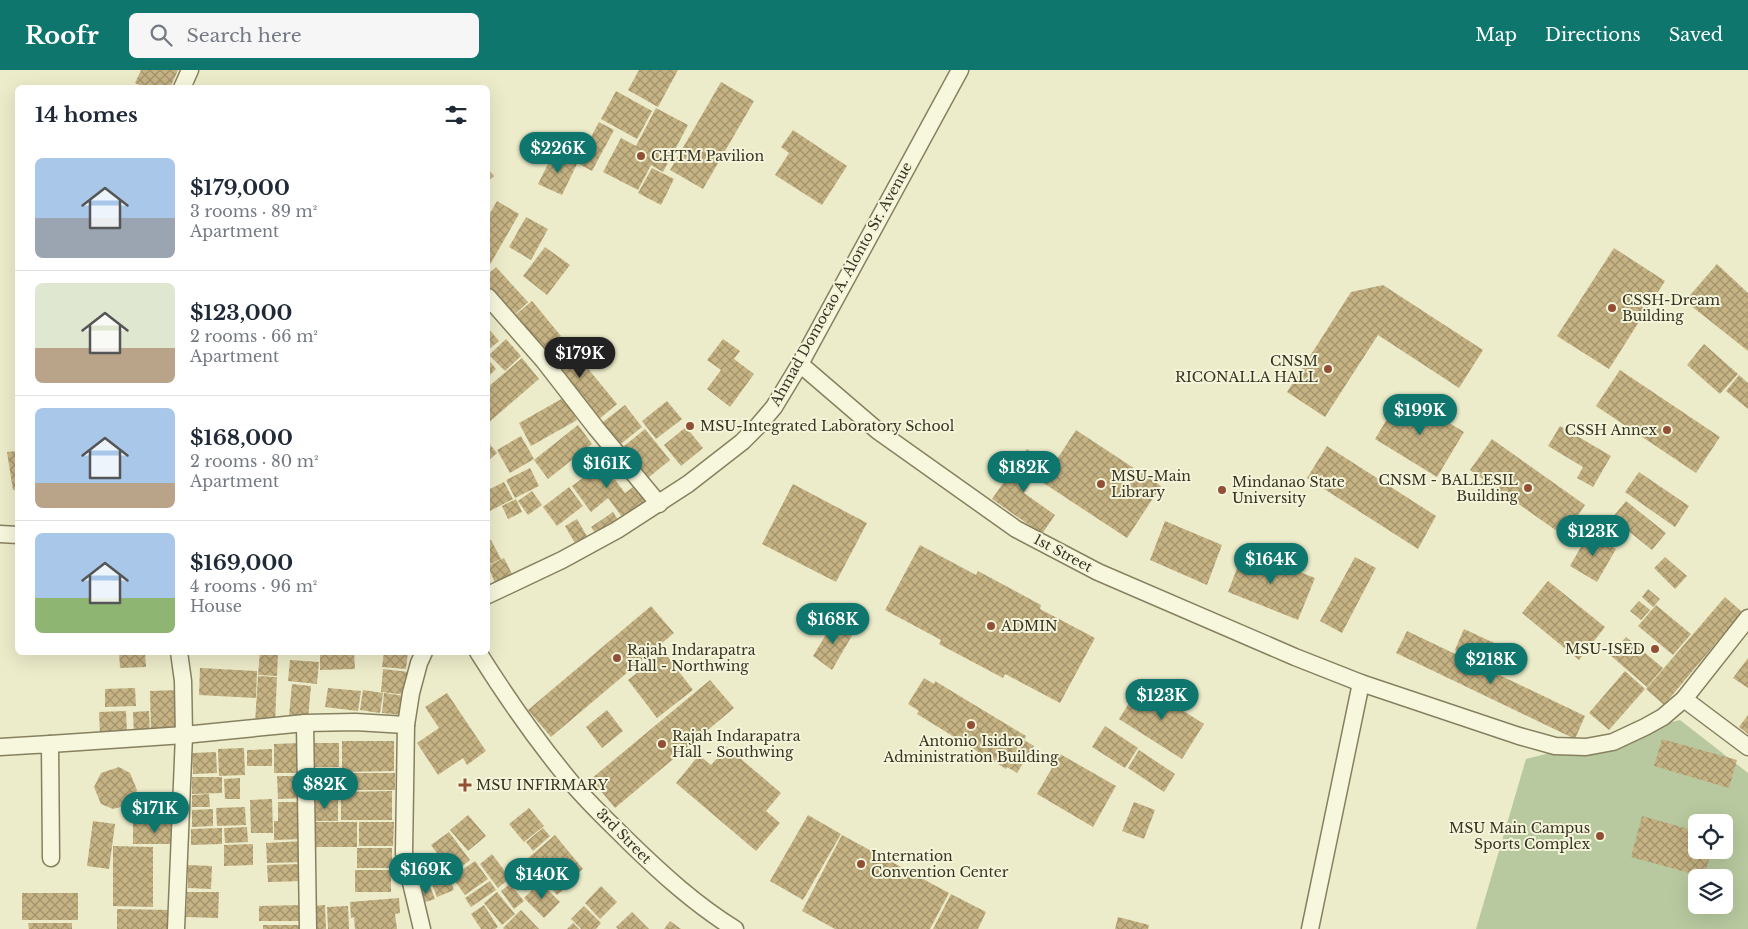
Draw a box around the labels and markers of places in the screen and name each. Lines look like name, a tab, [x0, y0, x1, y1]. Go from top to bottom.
pin: $226K	[523, 132, 593, 174]
place label: CHTM Pavilion	[651, 147, 764, 165]
marker: CHTM Pavilion	[635, 150, 647, 162]
place label: CSSH-Dream Building	[1622, 291, 1720, 325]
marker: CSSH-Dream Building	[1606, 302, 1618, 314]
pin: $179K	[545, 336, 615, 379]
place label: CNSM RICONALLA HALL	[1175, 352, 1318, 386]
marker: CNSM RICONALLA HALL	[1322, 363, 1334, 375]
pin: $199K	[1385, 394, 1455, 436]
place label: MSU-Integrated Laboratory School	[700, 417, 955, 435]
marker: MSU-Integrated Laboratory School	[684, 420, 696, 432]
place label: CSSH Annex	[1565, 421, 1657, 439]
marker: CSSH Annex	[1661, 424, 1673, 436]
pin: $161K	[572, 446, 642, 489]
pin: $182K	[989, 450, 1059, 493]
place label: MSU-Main Library	[1111, 467, 1191, 501]
place label: CNSM - BALLESIL Building	[1379, 471, 1519, 505]
place label: Mindanao State University	[1232, 473, 1345, 507]
marker: MSU-Main Library	[1095, 478, 1107, 490]
marker: CNSM - BALLESIL Building	[1522, 482, 1534, 494]
marker: Mindanao State University	[1216, 484, 1228, 496]
pin: $123K	[1558, 514, 1628, 557]
pin: $164K	[1236, 542, 1306, 585]
pin: $168K	[798, 602, 868, 645]
place label: ADMIN	[1000, 617, 1058, 635]
marker: ADMIN	[985, 620, 997, 632]
place label: MSU-ISED	[1565, 640, 1645, 658]
place label: Rajah Indarapatra Hall - Northwing	[627, 641, 756, 675]
pin: $218K	[1456, 642, 1526, 685]
marker: MSU-ISED	[1649, 643, 1661, 655]
marker: Rajah Indarapatra Hall - Northwing	[611, 652, 623, 664]
pin: $123K	[1127, 678, 1197, 721]
marker: Antonio Isidro Administration Building	[965, 719, 977, 731]
place label: Rajah Indarapatra Hall - Southwing	[672, 727, 801, 761]
place label: Antonio Isidro Administration Building	[883, 732, 1059, 766]
marker: Rajah Indarapatra Hall - Southwing	[656, 738, 668, 750]
pin: $82K	[295, 768, 355, 810]
place label: MSU INFIRMARY	[476, 776, 609, 794]
marker: MSU INFIRMARY	[458, 778, 472, 792]
pin: $171K	[120, 792, 190, 834]
place label: MSU Main Campus Sports Complex	[1449, 819, 1590, 853]
marker: MSU Main Campus Sports Complex	[1594, 830, 1606, 842]
place label: Internation Convention Center	[871, 847, 1009, 881]
pin: $169K	[391, 852, 461, 895]
pin: $140K	[507, 858, 577, 900]
marker: Internation Convention Center	[855, 858, 867, 870]

